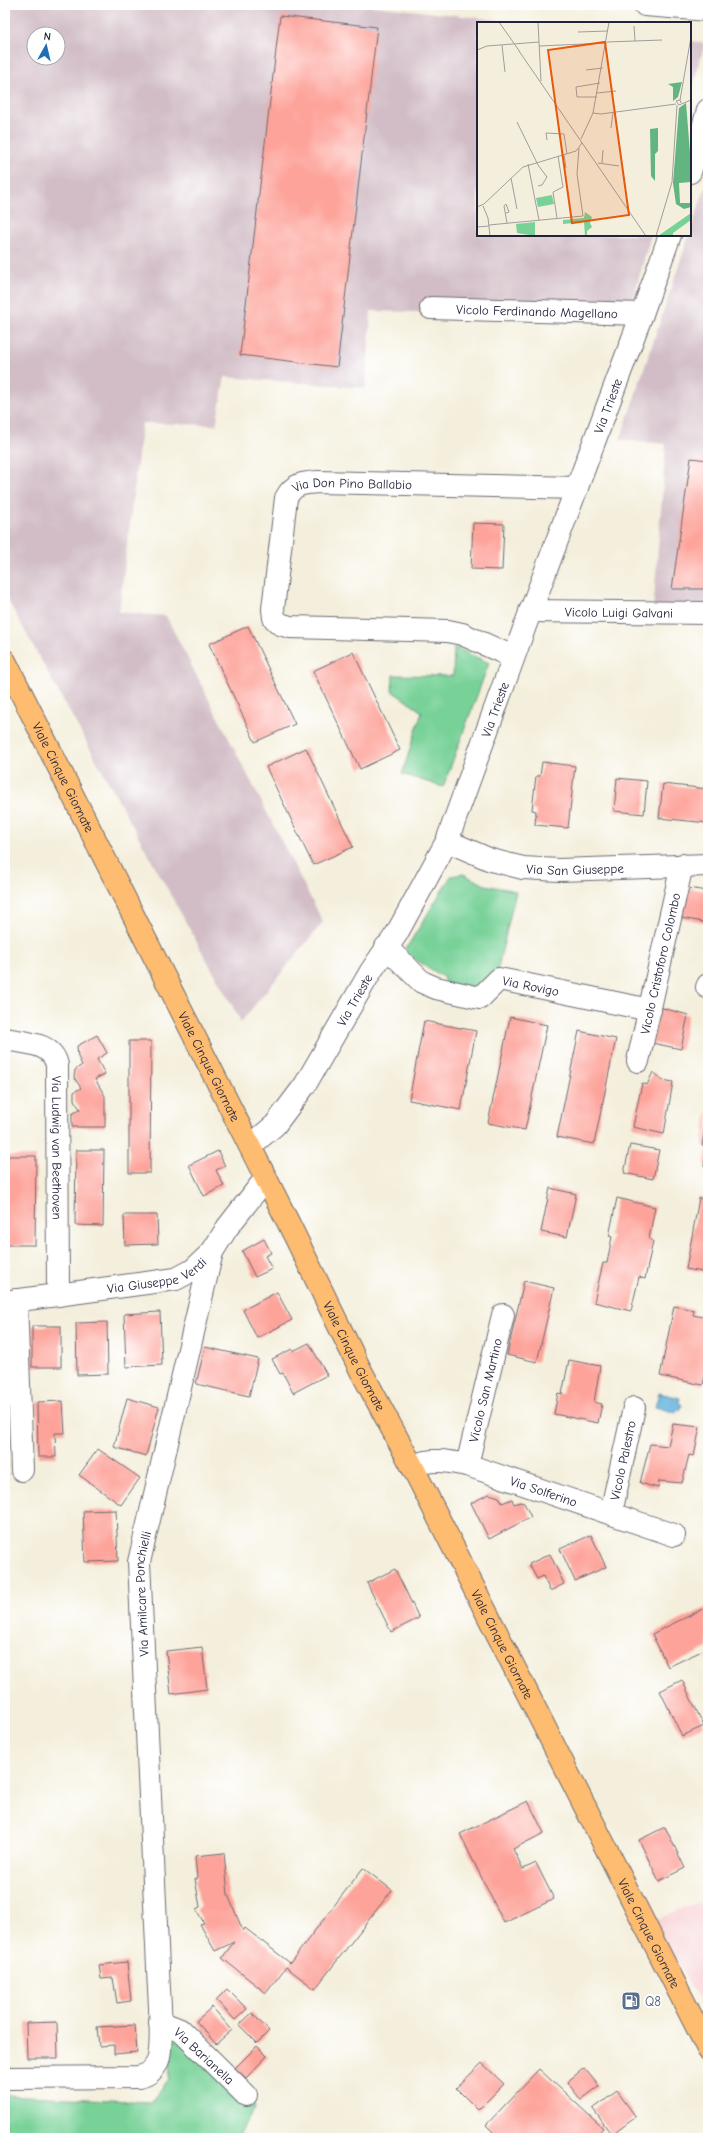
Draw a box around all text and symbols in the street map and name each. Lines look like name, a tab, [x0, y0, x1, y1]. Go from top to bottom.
inset map	[477, 22, 691, 236]
north arrow	[26, 26, 66, 66]
text: N	[43, 30, 52, 44]
street label: Vicolo Ferdinando Magellano	[456, 301, 618, 321]
street label: Via Trieste	[590, 376, 625, 435]
street label: Via Don Pino Ballabio	[289, 474, 412, 495]
street label: Vicolo Luigi Galvani	[565, 604, 673, 620]
street label: Via Trieste	[478, 679, 512, 739]
street label: Viale Cinque Giornate	[30, 720, 98, 835]
street label: Via San Giuseppe	[526, 860, 625, 878]
street label: Vicolo Cristoforo Colombo	[637, 891, 683, 1036]
street label: Via Trieste	[333, 971, 375, 1029]
street label: Via Rovigo	[501, 972, 561, 999]
street label: Viale Cinque Giornate	[176, 1009, 244, 1124]
street label: Via Ludwig van Beethoven	[50, 1076, 65, 1220]
street label: Via Giuseppe Verdi	[106, 1254, 209, 1296]
street label: Viale Cinque Giornate	[321, 1299, 389, 1414]
street label: Vicolo San Martino	[465, 1337, 505, 1444]
street label: Vicolo Palestro	[607, 1419, 639, 1501]
street label: Via Solferino	[508, 1473, 579, 1509]
street label: Via Amilcare Ponchielli	[131, 1530, 154, 1657]
street label: Viale Cinque Giornate	[468, 1587, 537, 1702]
street label: Viale Cinque Giornate	[615, 1876, 683, 1991]
fuel station icon: Q8	[620, 1990, 642, 2012]
place label: Q8	[645, 1994, 661, 2009]
street label: Via Barianella	[171, 2024, 237, 2088]

